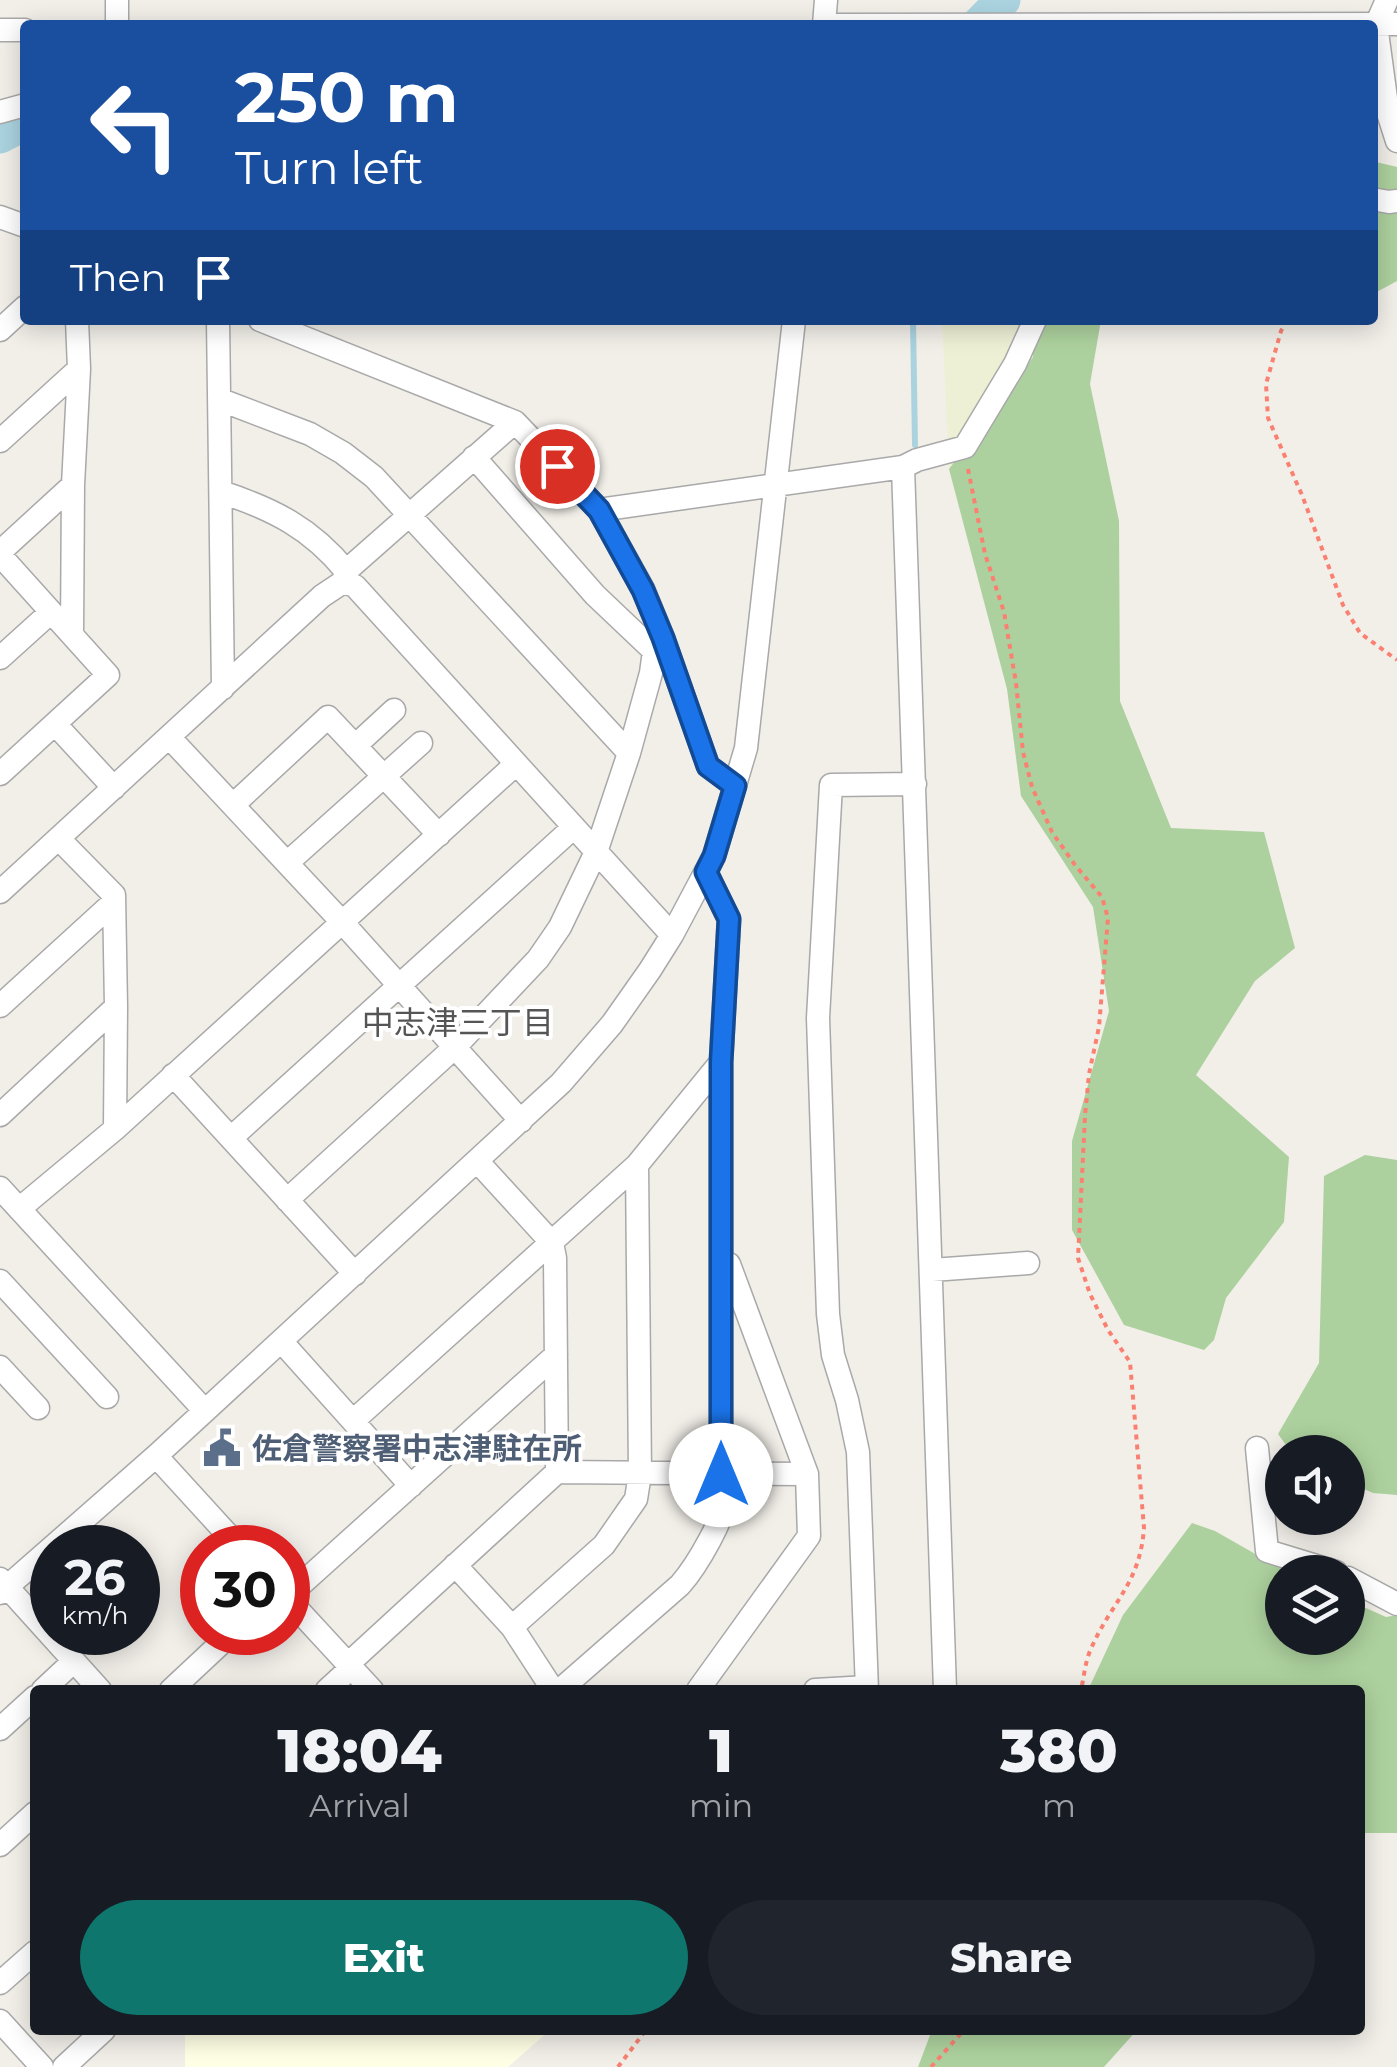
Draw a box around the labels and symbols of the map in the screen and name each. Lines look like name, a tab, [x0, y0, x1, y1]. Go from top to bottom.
pin	[515, 424, 600, 509]
district label: 中志津三丁目	[362, 1003, 554, 1042]
position arrow	[669, 1423, 773, 1527]
public building icon: 佐倉警察署中志津駐在所	[201, 1427, 243, 1469]
place label: 佐倉警察署中志津駐在所	[252, 1430, 582, 1467]
speed limit sign: 30	[180, 1525, 310, 1655]

